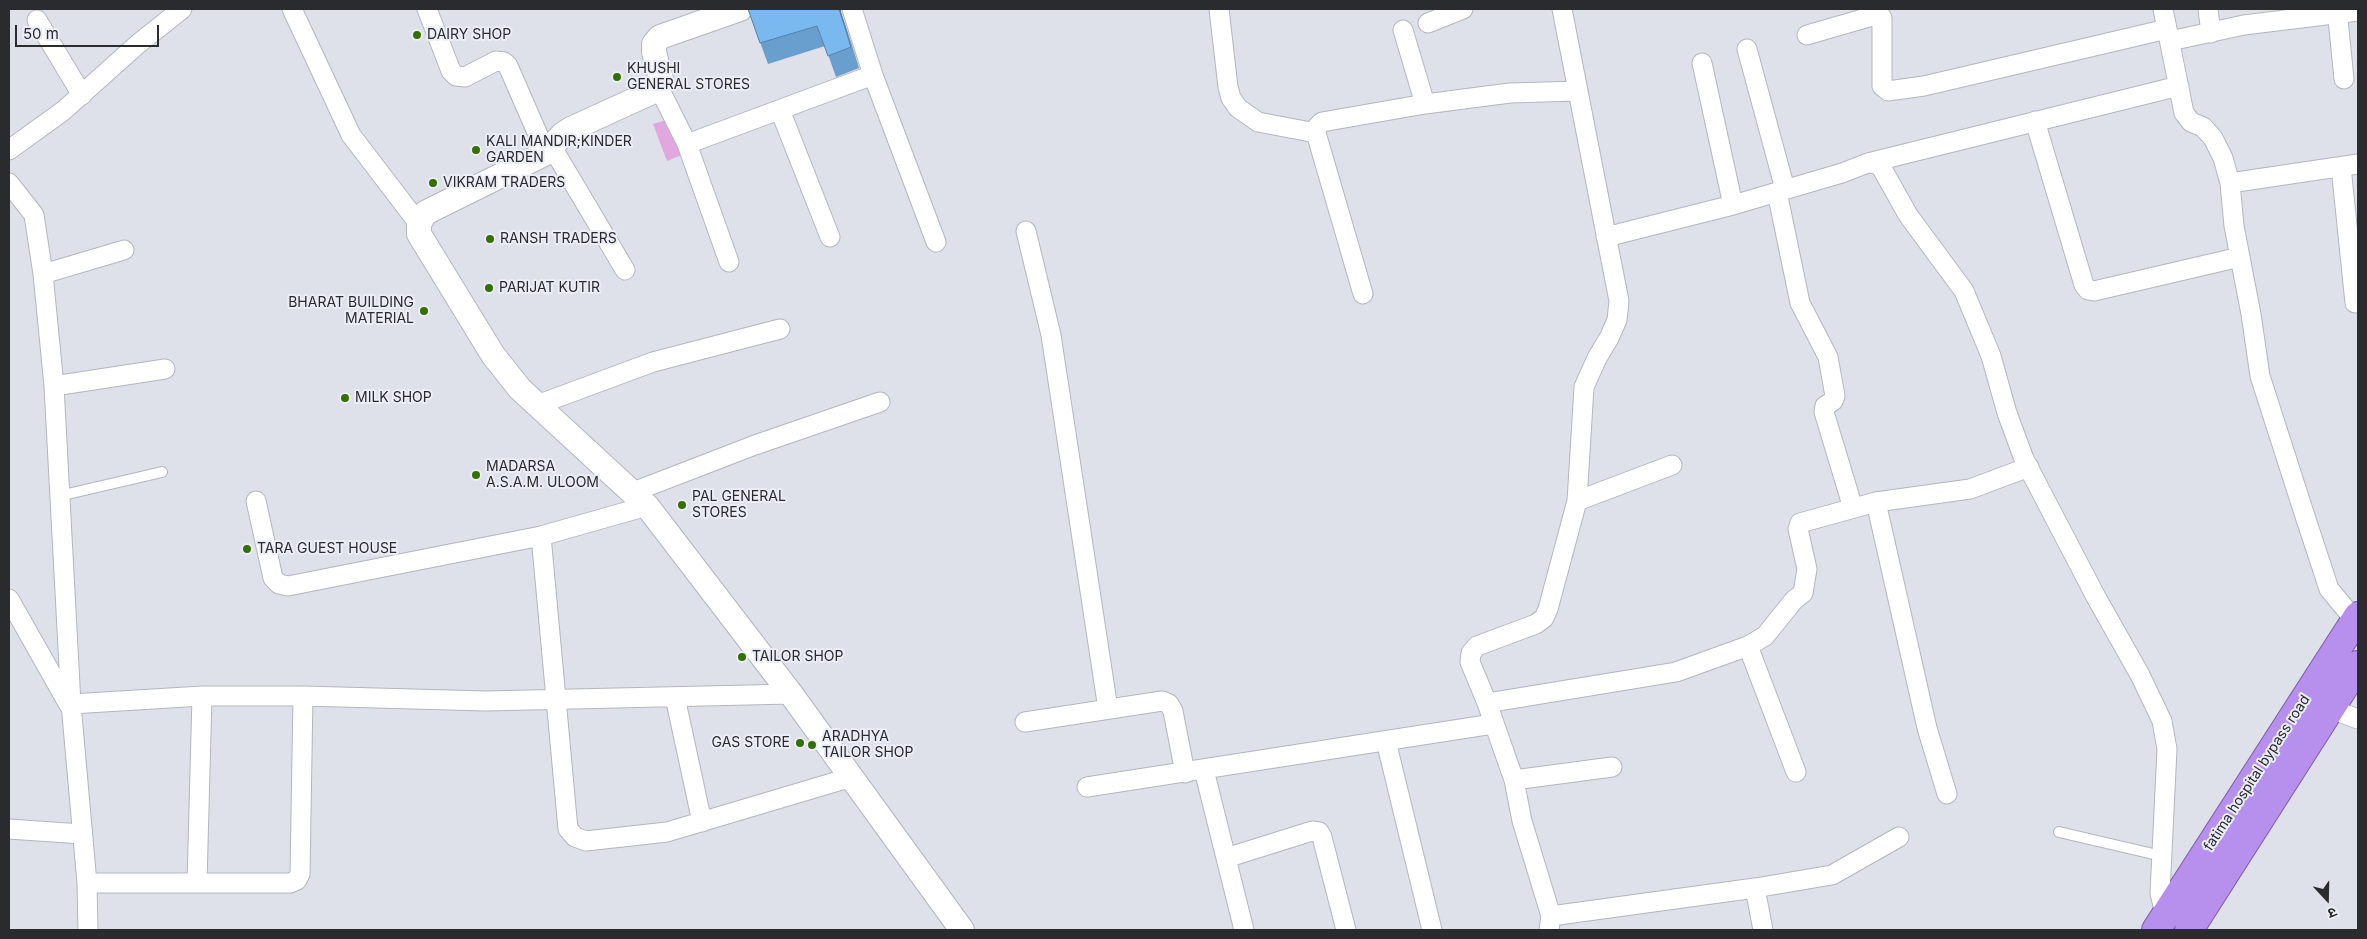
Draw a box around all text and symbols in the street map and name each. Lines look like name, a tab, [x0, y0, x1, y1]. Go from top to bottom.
scale bar	[18, 15, 161, 47]
text: 50 m	[23, 24, 59, 43]
place label: DAIRY SHOP	[427, 27, 511, 43]
marker: DAIRY SHOP	[411, 29, 423, 41]
place label: KHUSHI GENERAL STORES	[627, 61, 750, 94]
marker: KHUSHI GENERAL STORES	[611, 71, 623, 83]
place label: KALI MANDIR;KINDER GARDEN	[486, 134, 632, 166]
marker: KALI MANDIR;KINDER GARDEN	[470, 144, 482, 156]
place label: VIKRAM TRADERS	[443, 175, 565, 191]
marker: VIKRAM TRADERS	[427, 177, 439, 189]
place label: RANSH TRADERS	[500, 231, 617, 247]
marker: RANSH TRADERS	[484, 233, 496, 245]
place label: PARIJAT KUTIR	[499, 280, 600, 296]
marker: PARIJAT KUTIR	[483, 282, 495, 294]
place label: BHARAT BUILDING MATERIAL	[288, 295, 414, 328]
marker: BHARAT BUILDING MATERIAL	[418, 305, 430, 317]
place label: MILK SHOP	[355, 390, 432, 406]
marker: MILK SHOP	[339, 392, 351, 404]
place label: MADARSA A.S.A.M. ULOOM	[486, 459, 599, 492]
marker: MADARSA A.S.A.M. ULOOM	[470, 469, 482, 481]
place label: PAL GENERAL STORES	[692, 489, 786, 522]
marker: PAL GENERAL STORES	[676, 499, 688, 511]
place label: TARA GUEST HOUSE	[257, 541, 397, 557]
marker: TARA GUEST HOUSE	[241, 543, 253, 555]
place label: TAILOR SHOP	[752, 649, 843, 665]
marker: TAILOR SHOP	[736, 651, 748, 663]
street label: fatima hospital bypass road	[2200, 692, 2314, 854]
place label: ARADHYA TAILOR SHOP	[822, 729, 913, 762]
place label: GAS STORE	[712, 735, 790, 751]
marker: GAS STORE	[794, 737, 806, 749]
marker: ARADHYA TAILOR SHOP	[806, 739, 818, 751]
north arrow	[2302, 874, 2352, 924]
text: उ	[2326, 904, 2339, 923]

